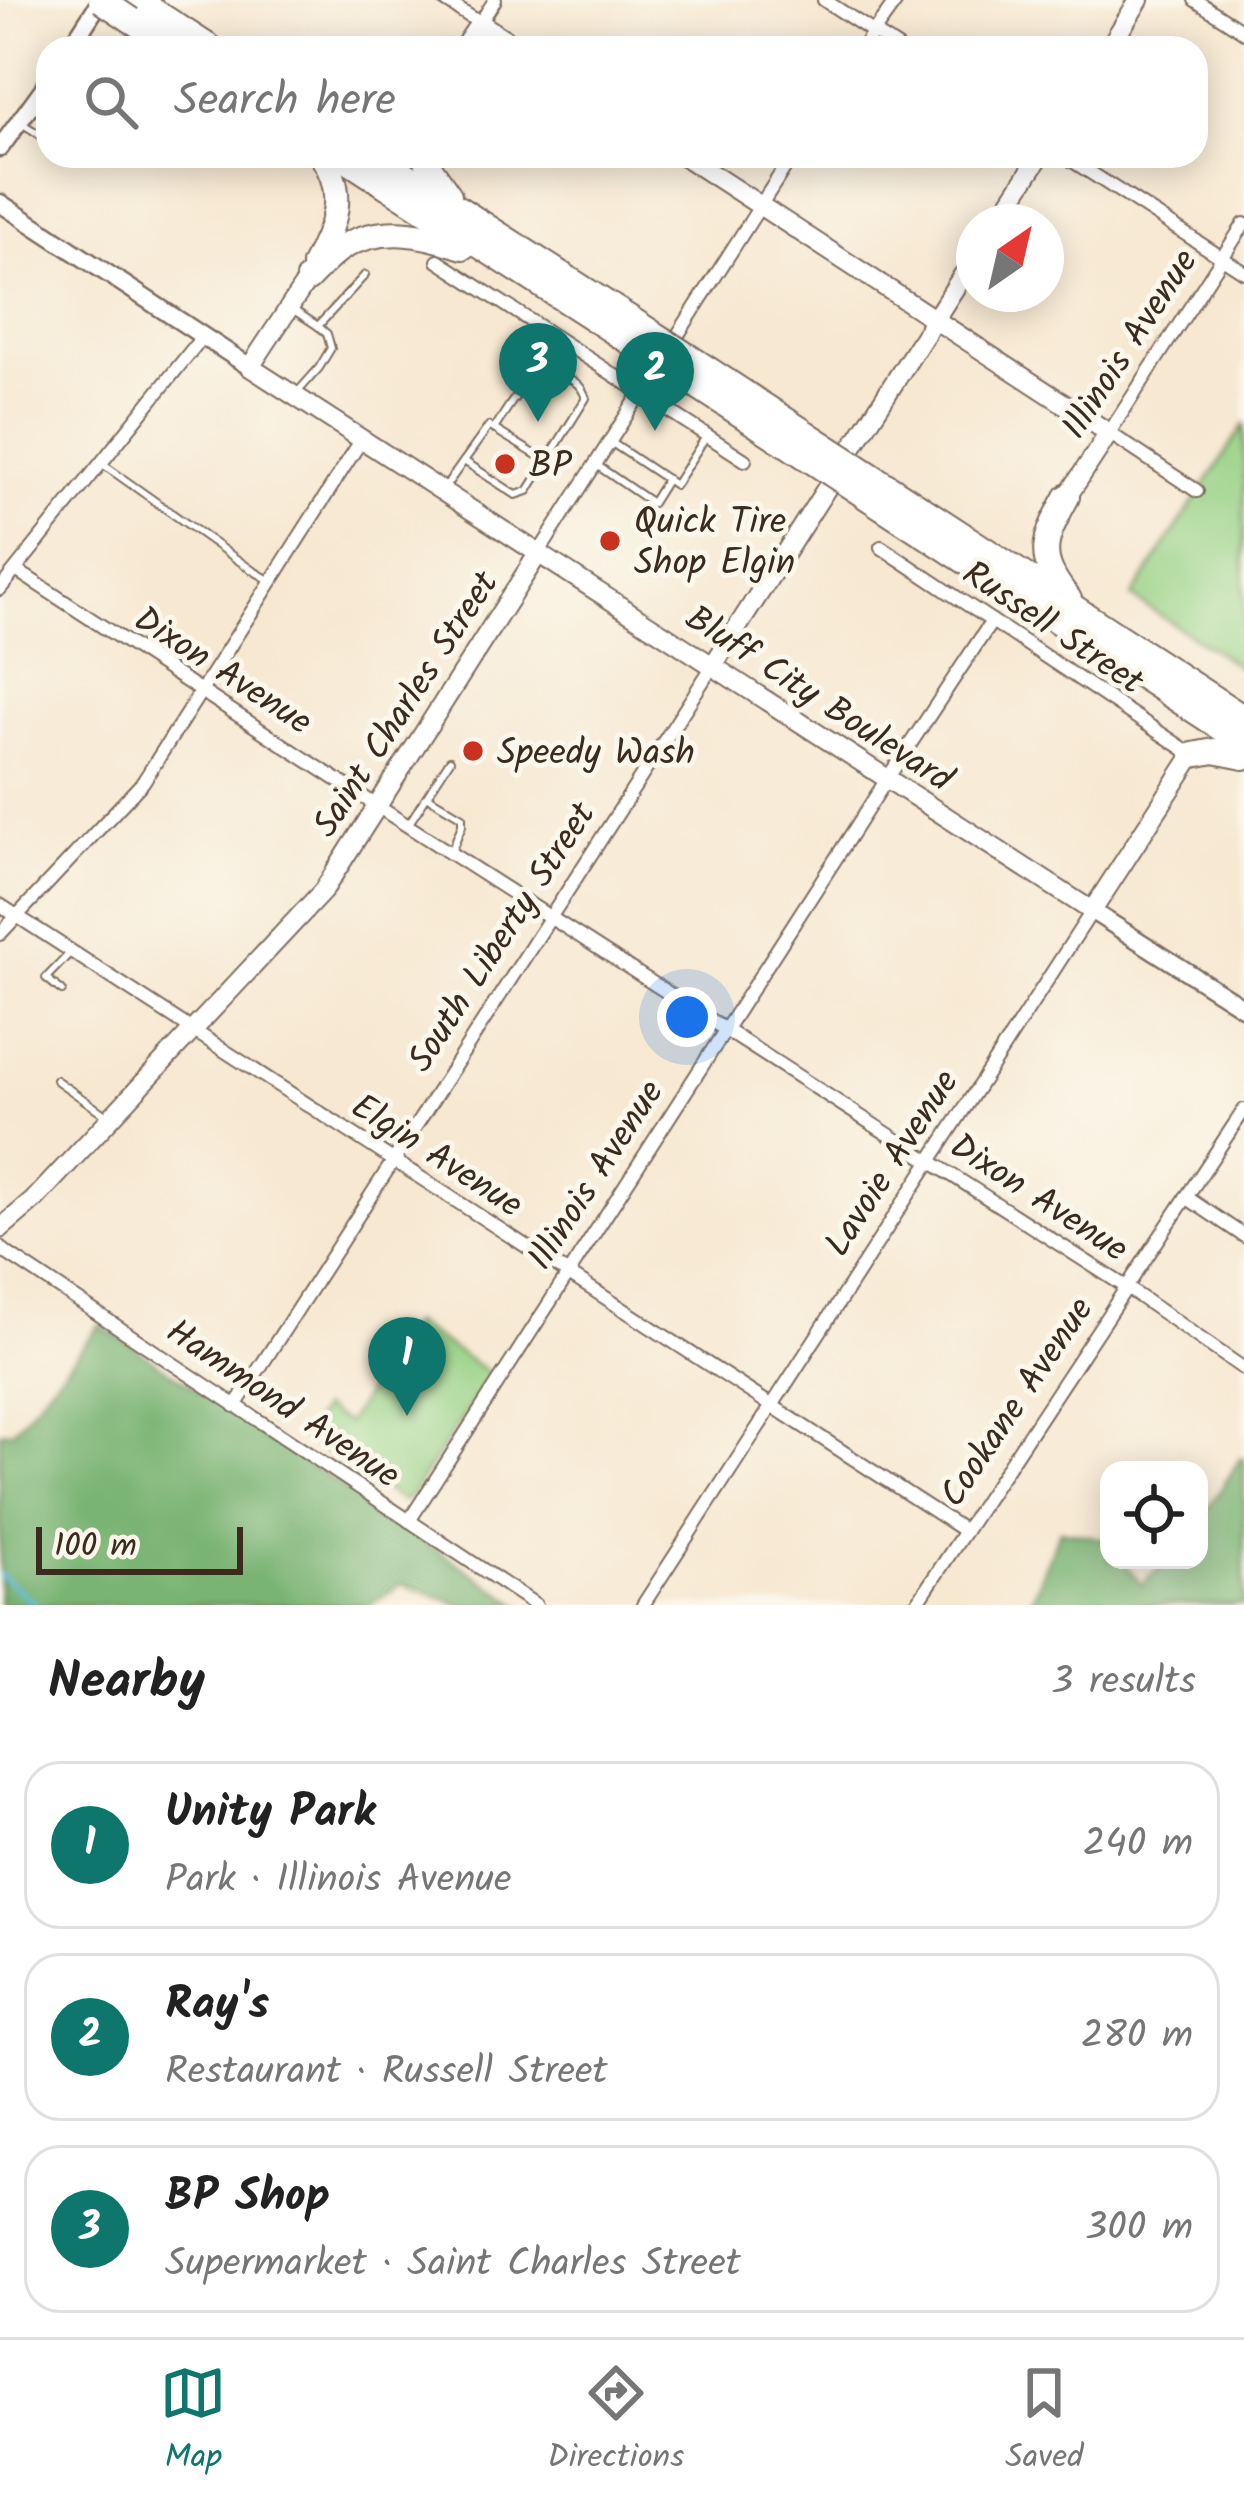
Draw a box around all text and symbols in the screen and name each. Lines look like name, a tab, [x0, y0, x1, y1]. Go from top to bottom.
search box	[36, 36, 1208, 168]
text: Search here	[174, 66, 396, 138]
icon: search	[78, 69, 144, 135]
north arrow	[956, 204, 1064, 312]
street label: Illinois Avenue	[1048, 238, 1214, 452]
pin: 3	[499, 323, 577, 422]
pin: 2	[616, 332, 694, 431]
place label: BP	[529, 439, 573, 496]
marker: BP	[492, 451, 518, 477]
place label: Quick Tire Shop Elgin	[634, 495, 795, 593]
marker: Quick Tire Shop Elgin	[597, 528, 623, 554]
street label: Russell Street	[950, 547, 1155, 711]
street label: Saint Charles Street	[299, 559, 515, 850]
street label: Bluff City Boulevard	[673, 592, 964, 809]
street label: Dixon Avenue	[121, 593, 323, 751]
place label: Speedy Wash	[497, 726, 695, 783]
marker: Speedy Wash	[460, 738, 486, 764]
street label: South Liberty Street	[394, 791, 612, 1084]
your location	[657, 987, 717, 1047]
street label: Lavoie Avenue	[811, 1059, 975, 1269]
street label: Illinois Avenue	[514, 1069, 680, 1283]
street label: Elgin Avenue	[339, 1080, 533, 1234]
street label: Dixon Avenue	[937, 1120, 1139, 1278]
street label: Cookane Avenue	[926, 1286, 1110, 1520]
street label: Hammond Avenue	[153, 1305, 411, 1505]
pin: 1	[368, 1317, 446, 1416]
map controls	[1100, 1461, 1208, 1569]
button: locate	[1100, 1461, 1208, 1569]
scale bar	[36, 1521, 243, 1574]
text: 100 m	[54, 1521, 137, 1574]
text: Nearby	[48, 1643, 205, 1724]
text: 3 results	[1051, 1652, 1196, 1714]
text: Unity Park	[165, 1778, 376, 1850]
text: 1	[84, 1814, 96, 1876]
text: 240 m	[1083, 1814, 1193, 1876]
text: Park · Illinois Avenue	[165, 1850, 511, 1912]
text: Ray's	[165, 1970, 269, 2042]
text: 2	[79, 2006, 101, 2068]
text: 280 m	[1081, 2006, 1193, 2068]
text: Restaurant · Russell Street	[165, 2042, 608, 2104]
text: BP Shop	[165, 2162, 330, 2234]
text: 3	[79, 2198, 101, 2260]
text: 300 m	[1085, 2198, 1193, 2260]
text: Supermarket · Saint Charles Street	[165, 2234, 741, 2296]
tab: Map	[160, 2360, 226, 2485]
tab: Directions	[547, 2360, 684, 2485]
tab: Saved	[1005, 2360, 1084, 2485]

